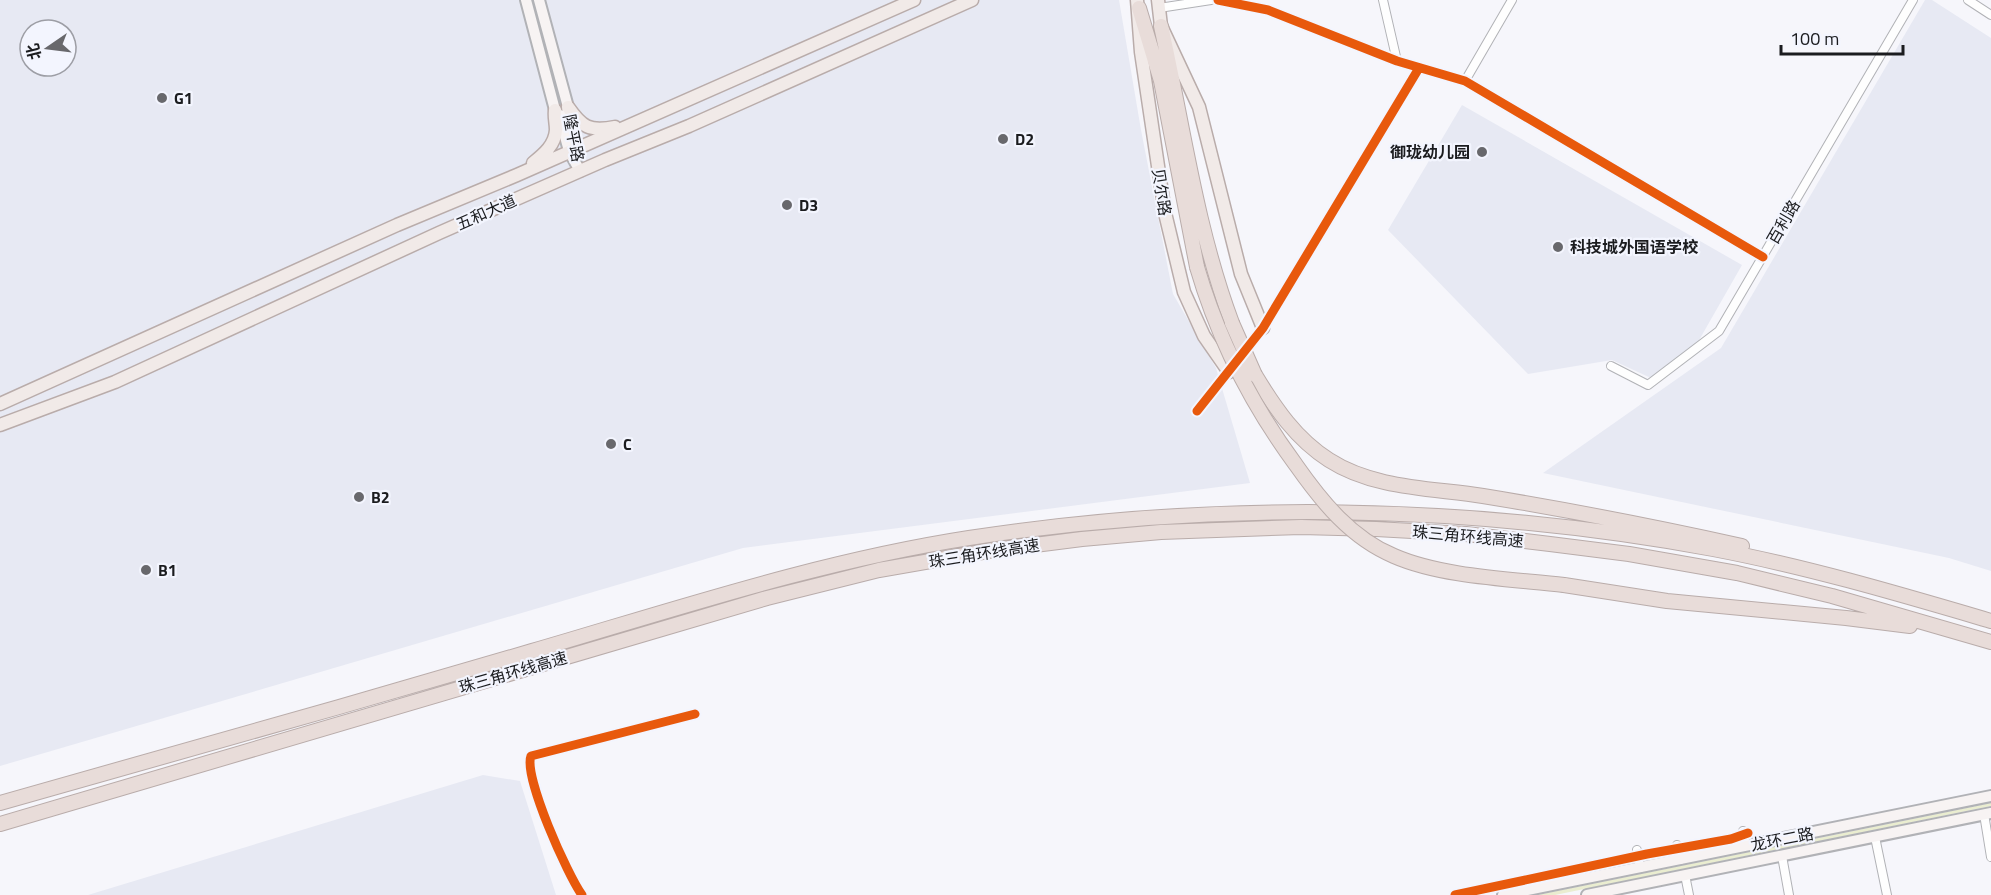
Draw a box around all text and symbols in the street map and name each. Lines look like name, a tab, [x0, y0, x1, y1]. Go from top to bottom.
north arrow	[18, 18, 78, 78]
scale bar	[1781, 18, 1902, 56]
text: 100 m	[1790, 25, 1839, 52]
text: 北	[20, 41, 47, 62]
place label: G1	[174, 86, 193, 110]
marker: G1	[155, 91, 169, 105]
street label: 隆平路	[558, 112, 590, 164]
place label: D2	[1015, 127, 1034, 151]
marker: D2	[996, 132, 1010, 146]
place label: 御珑幼儿园	[1390, 140, 1470, 164]
marker: 御珑幼儿园	[1475, 145, 1489, 159]
street label: 贝尔路	[1146, 166, 1178, 218]
street label: 五和大道	[452, 188, 520, 236]
place label: D3	[799, 193, 818, 217]
street label: 百利路	[1761, 195, 1805, 249]
marker: D3	[780, 198, 794, 212]
place label: 科技城外国语学校	[1570, 235, 1699, 259]
marker: 科技城外国语学校	[1551, 240, 1565, 254]
place label: C	[623, 432, 632, 456]
marker: C	[604, 437, 618, 451]
place label: B2	[371, 485, 390, 509]
marker: B2	[352, 490, 366, 504]
street label: 珠三角环线高速	[1411, 519, 1525, 553]
street label: 珠三角环线高速	[927, 532, 1041, 574]
place label: B1	[158, 558, 177, 582]
marker: B1	[139, 563, 153, 577]
street label: 珠三角环线高速	[456, 645, 570, 699]
street label: 龙环二路	[1748, 821, 1816, 857]

